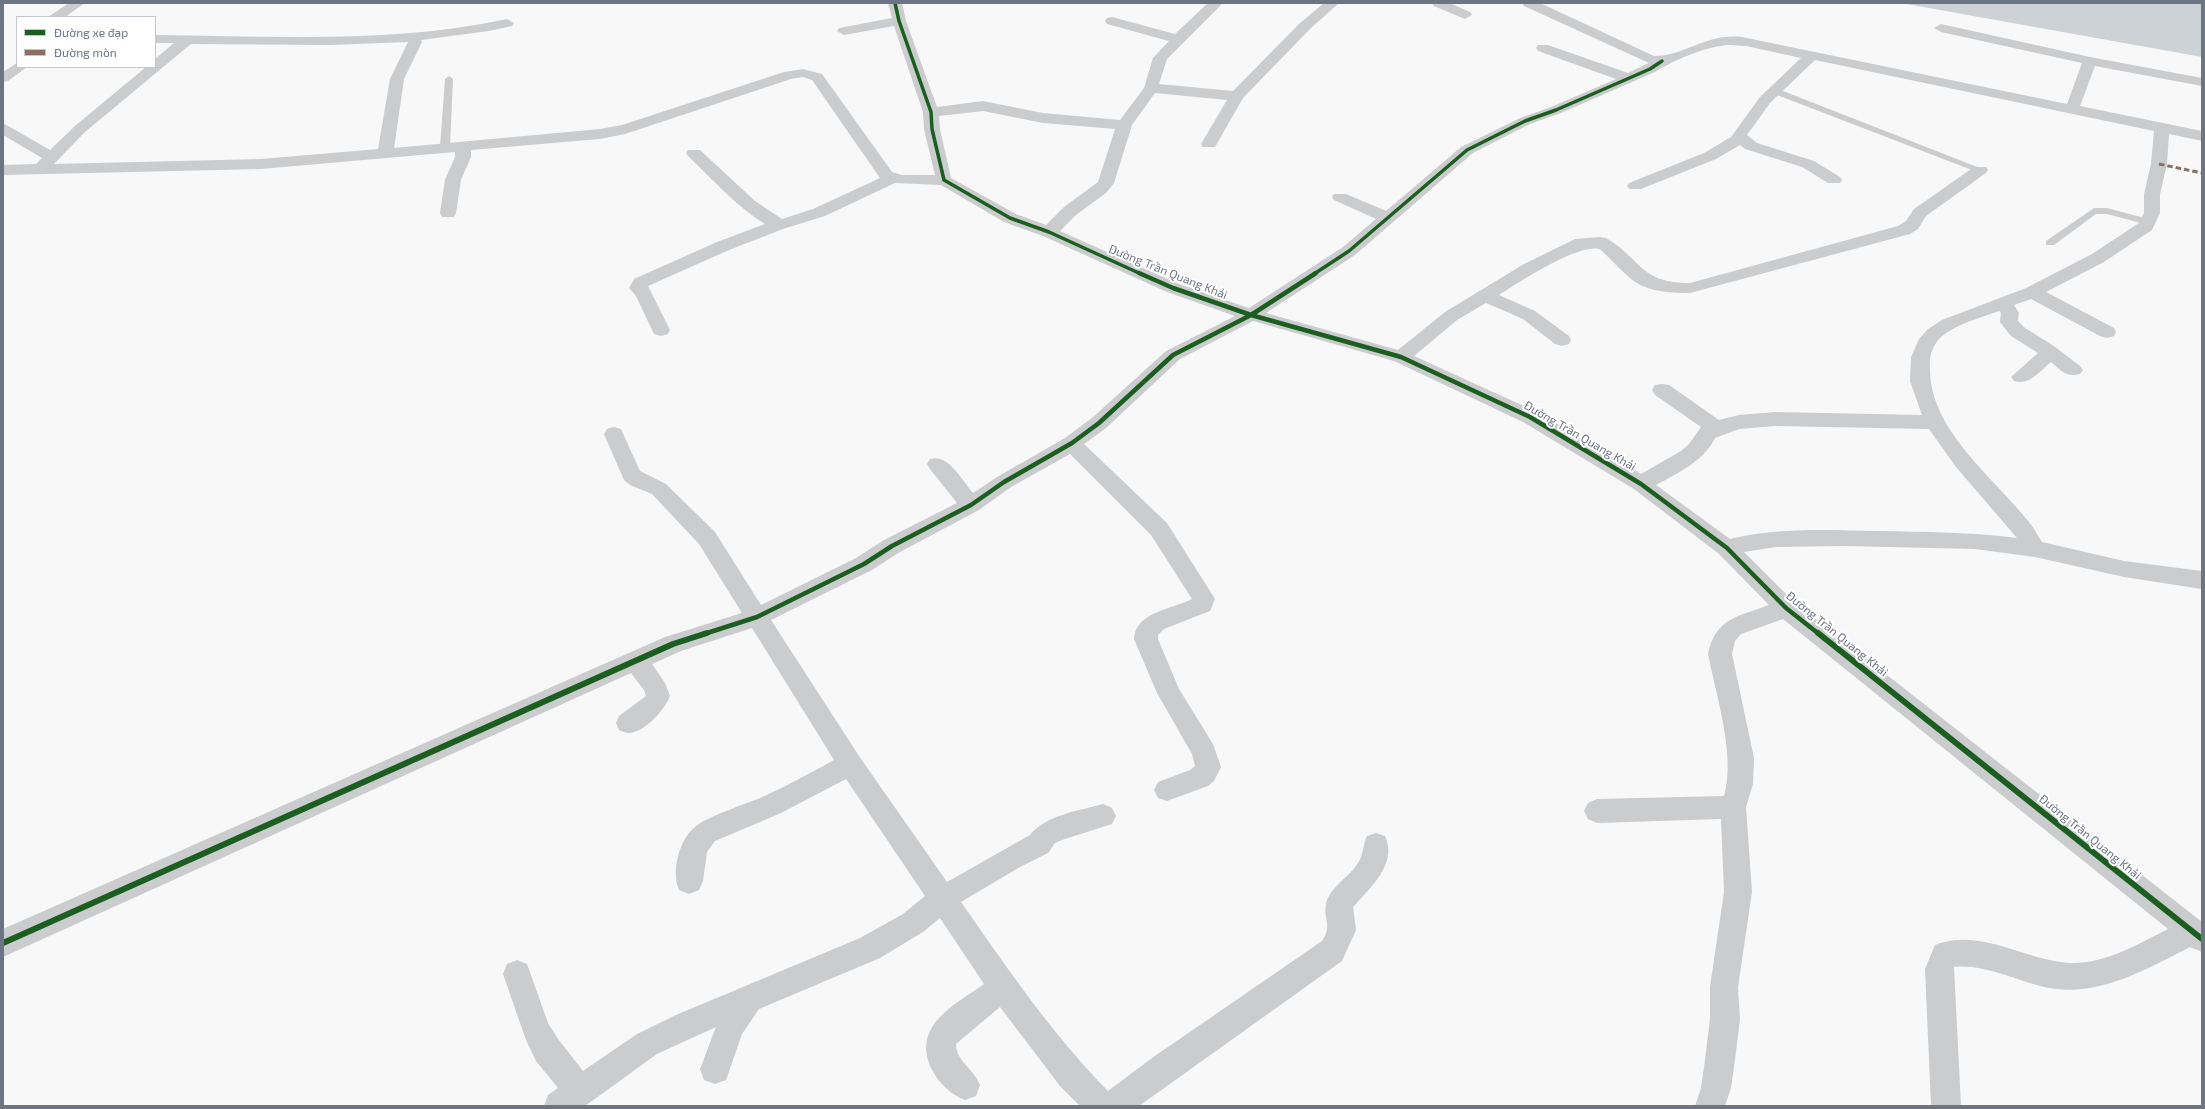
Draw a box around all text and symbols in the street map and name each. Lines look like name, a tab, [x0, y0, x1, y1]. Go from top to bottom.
legend	[16, 16, 156, 68]
text: Đường xe đạp	[54, 25, 128, 39]
text: Đường mòn	[54, 45, 117, 59]
street label: Đường Trần Quang Khải	[1107, 242, 1229, 302]
street label: Đường Trần Quang Khải	[1521, 398, 1639, 474]
street label: Đường Trần Quang Khải	[1783, 589, 1891, 679]
street label: Đường Trần Quang Khải	[2036, 792, 2144, 882]

